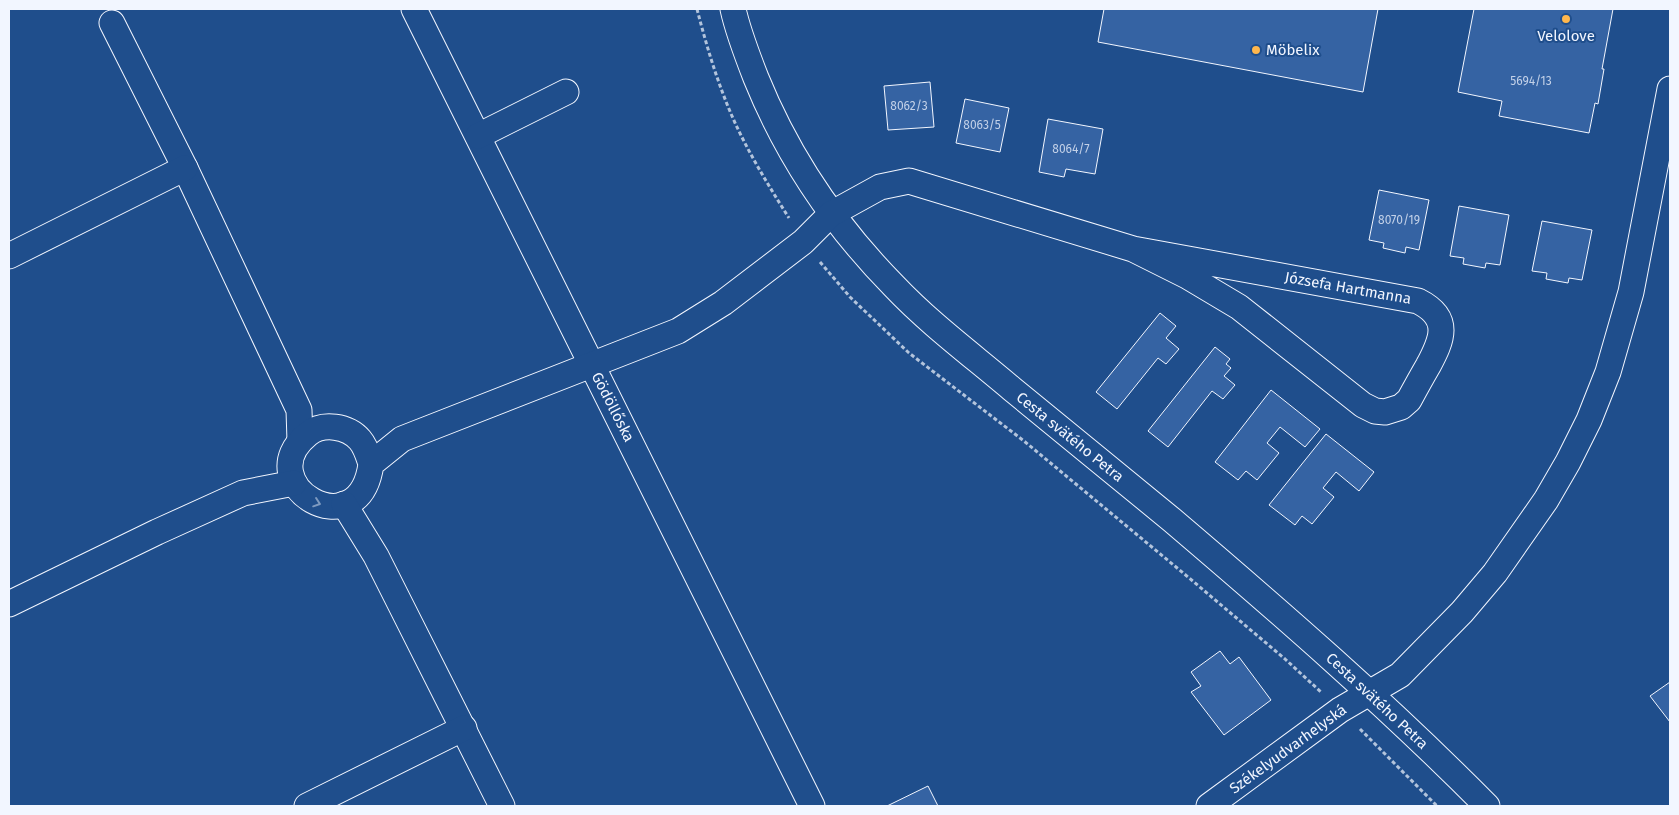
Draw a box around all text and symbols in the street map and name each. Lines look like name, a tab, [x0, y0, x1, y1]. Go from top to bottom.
marker: Velolove	[1560, 13, 1572, 25]
place label: Velolove	[1537, 27, 1595, 45]
place label: Möbelix	[1266, 41, 1320, 59]
marker: Möbelix	[1250, 44, 1262, 56]
house number: 5694/13	[1510, 74, 1552, 88]
house number: 8062/3	[890, 99, 928, 113]
house number: 8063/5	[963, 118, 1001, 132]
house number: 8064/7	[1052, 142, 1090, 156]
house number: 8070/19	[1378, 213, 1420, 227]
street label: Józsefa Hartmanna	[1283, 268, 1413, 308]
street label: Gödöllőska	[588, 369, 638, 445]
street label: Cesta svätého Petra	[1013, 388, 1127, 486]
one-way arrow	[313, 497, 321, 507]
street label: Cesta svätého Petra	[1322, 649, 1432, 753]
street label: Székelyudvarhelyská	[1226, 701, 1350, 797]

